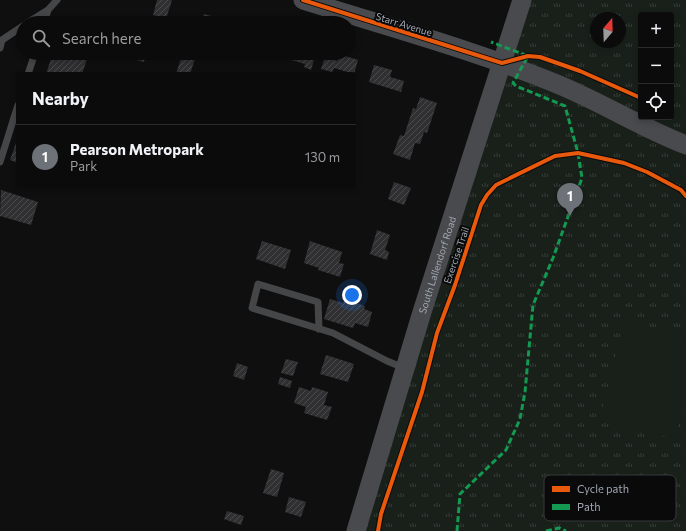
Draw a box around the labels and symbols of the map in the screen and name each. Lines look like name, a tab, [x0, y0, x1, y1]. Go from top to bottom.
street label: Starr Avenue	[374, 10, 434, 38]
north arrow	[590, 12, 626, 48]
pin: 1	[557, 183, 583, 216]
street label: South Lallendorf Road	[416, 215, 458, 315]
street label: Exercise Trail	[441, 225, 471, 285]
your location	[342, 285, 362, 305]
legend	[544, 475, 676, 521]
text: Cycle path	[577, 482, 629, 495]
text: Path	[577, 500, 600, 513]

